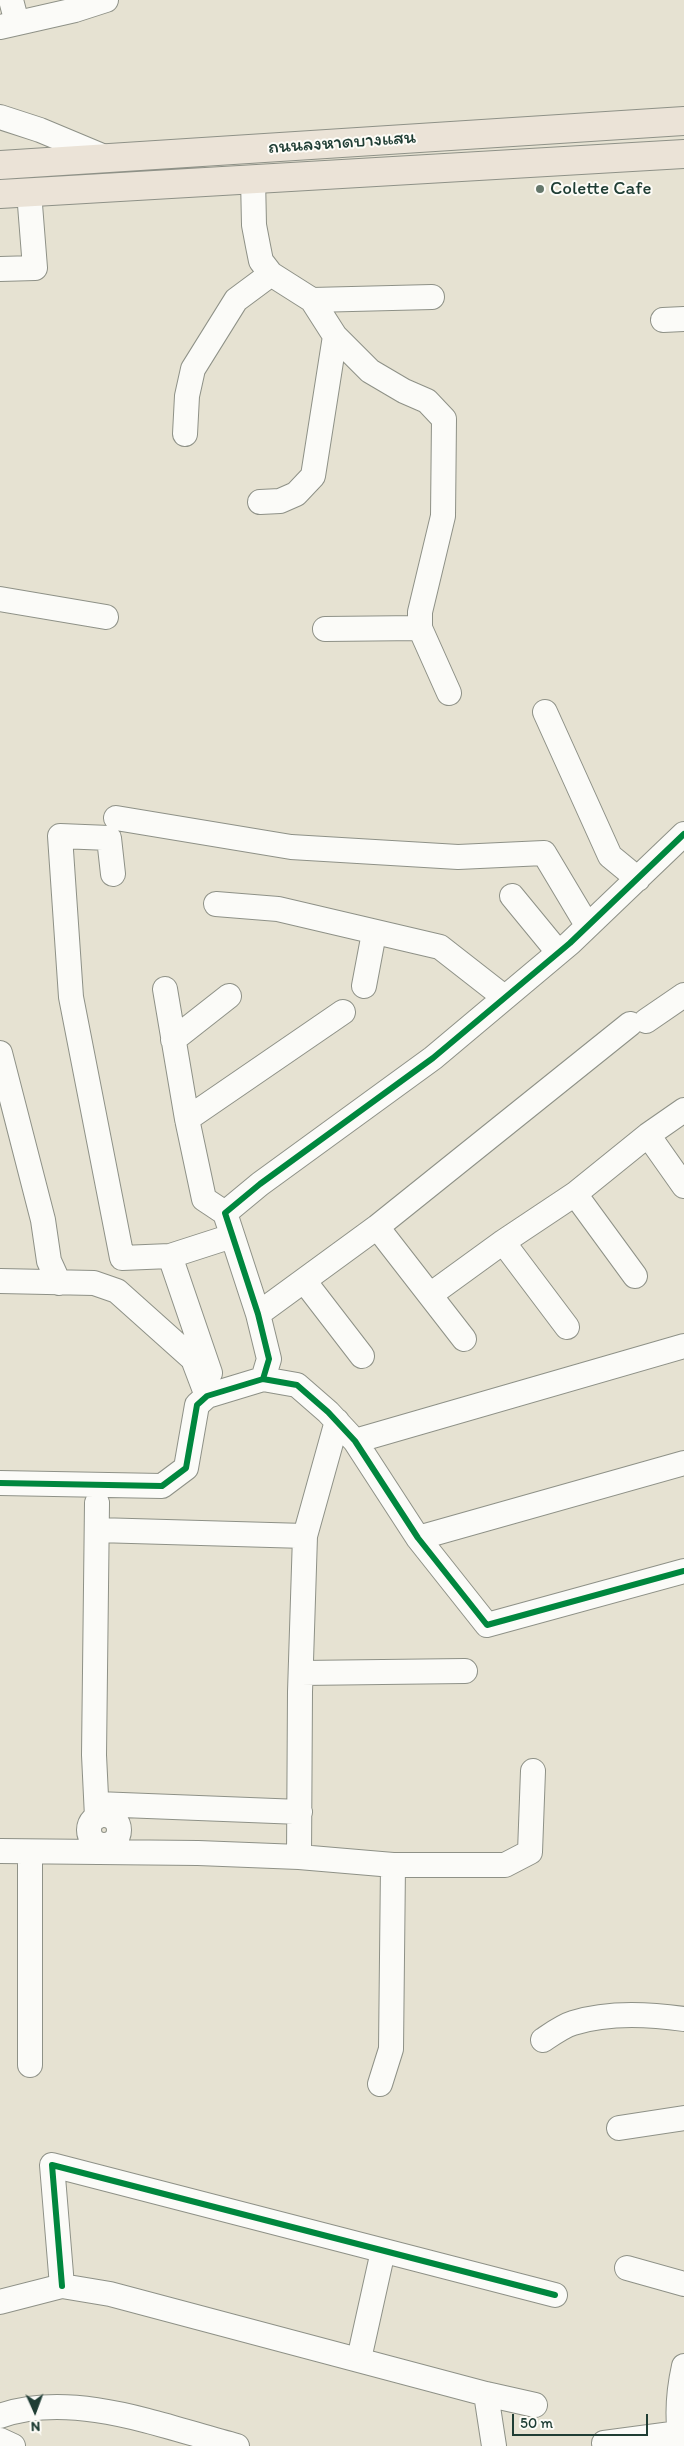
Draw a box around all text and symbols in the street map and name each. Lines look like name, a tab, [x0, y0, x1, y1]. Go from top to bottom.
street label: ถนนลงหาดบางแสน	[267, 126, 417, 160]
place label: Colette Cafe	[550, 178, 651, 200]
marker: Colette Cafe	[534, 183, 546, 195]
north arrow	[10, 2386, 60, 2436]
scale bar	[514, 2404, 650, 2436]
text: 50 m	[520, 2414, 553, 2432]
text: N	[31, 2418, 41, 2435]

